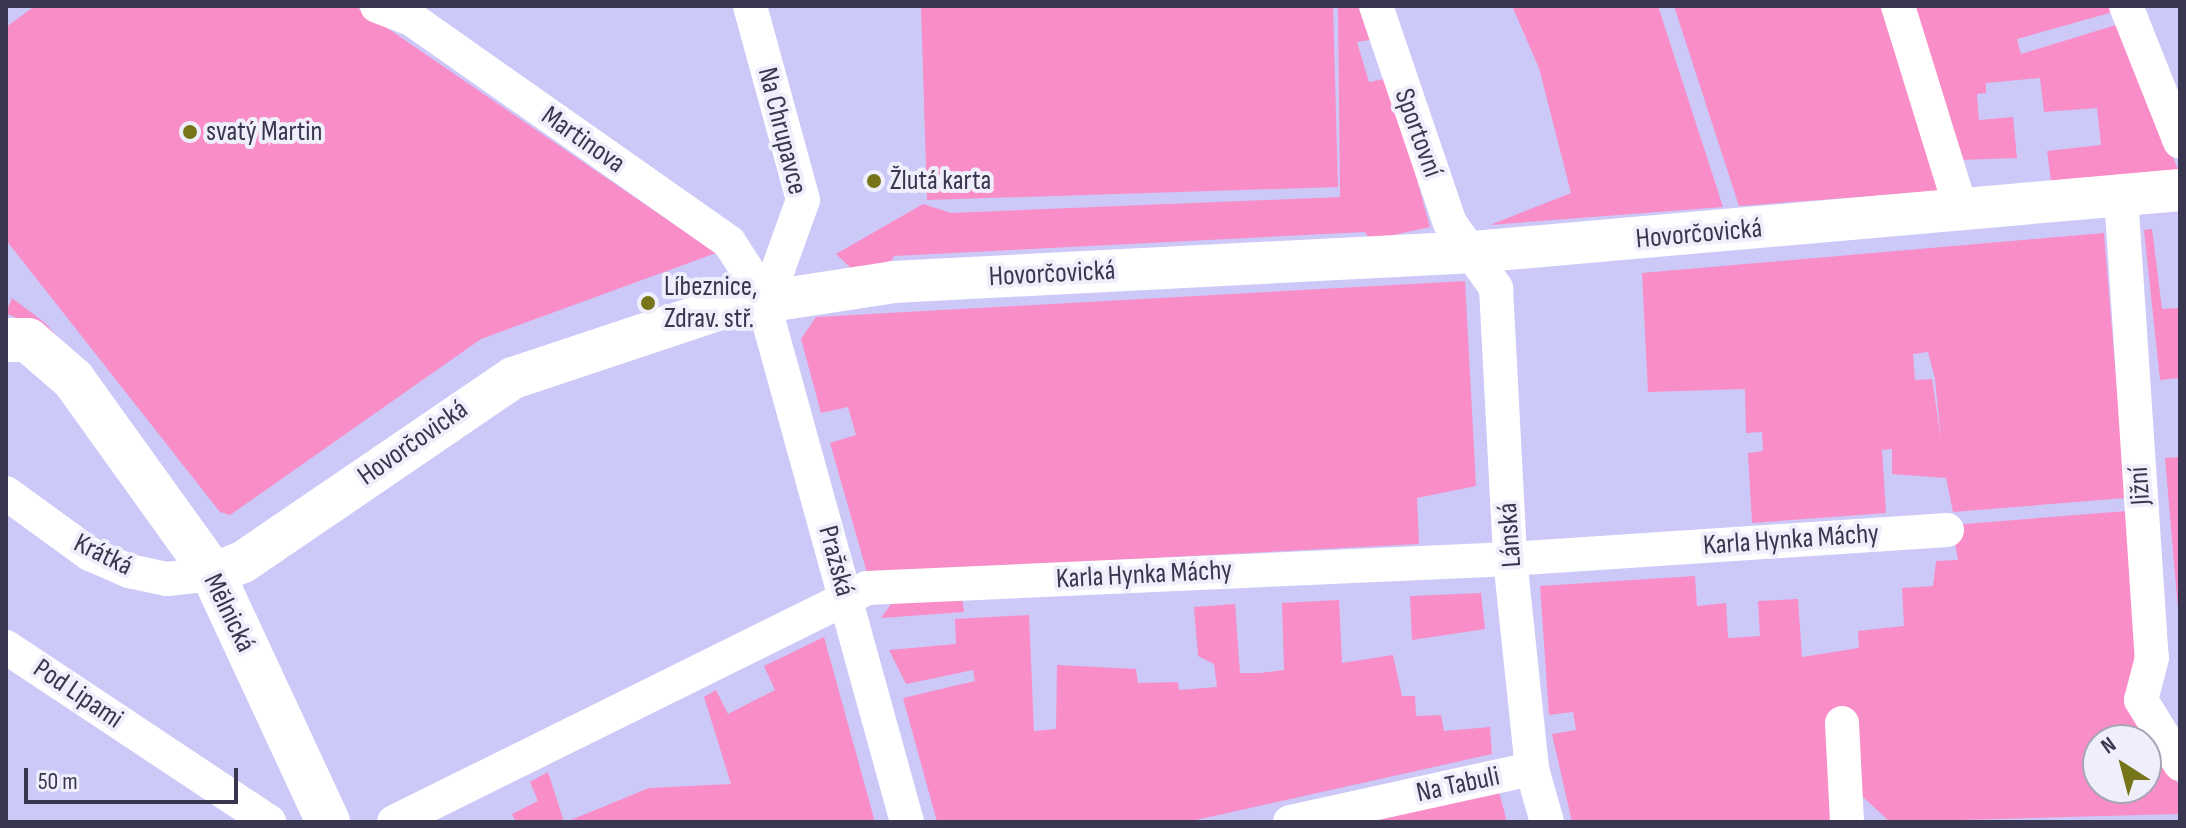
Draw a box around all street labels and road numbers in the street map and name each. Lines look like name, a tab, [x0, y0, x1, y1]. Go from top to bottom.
street label: Na Chrupavce	[750, 64, 814, 198]
street label: Sportovní	[1387, 84, 1449, 182]
street label: Martinova	[535, 99, 631, 181]
street label: Hovorčovická	[1634, 212, 1764, 256]
street label: Hovorčovická	[988, 254, 1116, 294]
street label: Hovorčovická	[351, 393, 475, 493]
street label: Jižní	[2122, 466, 2158, 506]
street label: Lánská	[1491, 502, 1529, 568]
street label: Karla Hynka Máchy	[1702, 517, 1880, 563]
street label: Pražská	[810, 522, 862, 600]
street label: Krátká	[68, 527, 138, 583]
street label: Karla Hynka Máchy	[1055, 554, 1233, 596]
street label: Mělnická	[196, 568, 262, 658]
street label: Pod Lipami	[27, 652, 129, 736]
street label: Na Tabuli	[1413, 760, 1503, 810]

